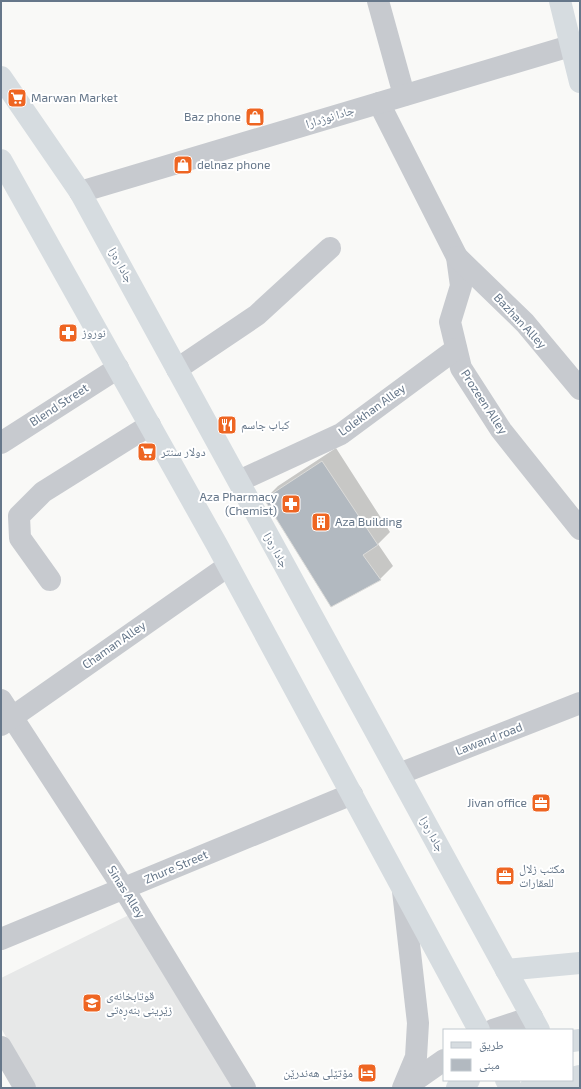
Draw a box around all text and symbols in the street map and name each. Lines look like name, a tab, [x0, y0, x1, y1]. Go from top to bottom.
supermarket icon: Marwan Market	[6, 87, 28, 109]
place label: Marwan Market	[31, 90, 118, 104]
street label: جادا نوژدارا	[304, 102, 356, 131]
shop icon: Baz phone	[244, 106, 266, 128]
place label: Baz phone	[184, 109, 241, 123]
shop icon: delnaz phone	[172, 154, 194, 176]
place label: delnaz phone	[197, 157, 270, 171]
street label: جادا ره‌زا	[106, 244, 137, 285]
street label: Bazhan Alley	[492, 290, 550, 351]
pharmacy icon: نوروز	[57, 322, 79, 344]
place label: نوروز	[81, 325, 106, 339]
street label: Prozeen Alley	[459, 367, 511, 437]
street label: Blend Street	[26, 380, 91, 428]
street label: Lolekhan Alley	[335, 380, 408, 438]
restaurant icon: كباب جاسم	[216, 414, 238, 436]
place label: كباب جاسم	[241, 417, 289, 433]
supermarket icon: دولار سنتر	[136, 441, 158, 463]
place label: دولار سنتر	[160, 444, 206, 458]
place label: Aza Pharmacy (Chemist)	[199, 489, 278, 517]
pharmacy icon: Aza Pharmacy (Chemist)	[280, 493, 302, 515]
building icon: Aza Building	[310, 511, 332, 533]
place label: Aza Building	[335, 514, 402, 528]
street label: جادا ره‌زا	[261, 529, 292, 570]
street label: Chaman Alley	[79, 617, 148, 671]
street label: Lawand road	[453, 719, 524, 757]
office icon: Jivan office	[530, 792, 552, 814]
place label: Jivan office	[467, 795, 527, 809]
street label: جادا ره‌زا	[417, 813, 448, 854]
street label: Zhure Street	[142, 846, 210, 886]
place label: مكتب زلال للعقارات	[519, 861, 565, 889]
street label: Sinas Alley	[105, 863, 149, 921]
office icon: مكتب زلال للعقارات	[494, 865, 516, 887]
place label: قوتابخانەی زێڕینی بنەڕەتی	[106, 988, 173, 1020]
school or university icon: قوتابخانەی زێڕینی بنەڕەتی	[81, 992, 103, 1014]
legend	[443, 1029, 573, 1081]
text: طريق	[479, 1037, 504, 1052]
text: مبنى	[479, 1057, 500, 1072]
hotel icon: مۆتێلی ھەندرێن	[356, 1062, 378, 1084]
place label: مۆتێلی ھەندرێن	[283, 1065, 353, 1080]

